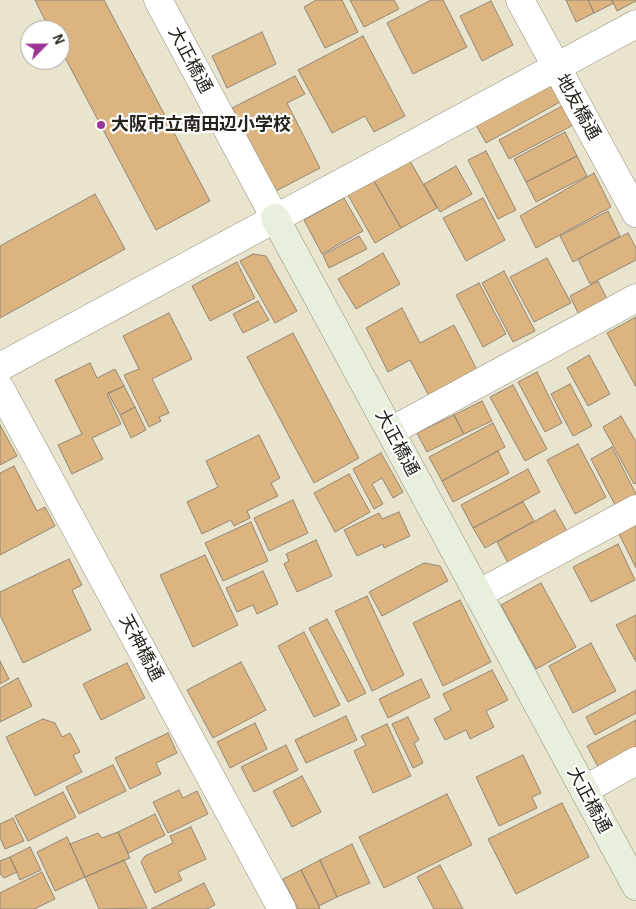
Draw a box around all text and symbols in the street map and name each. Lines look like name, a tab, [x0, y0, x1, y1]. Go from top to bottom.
north arrow	[20, 20, 70, 70]
street label: 大正橋通	[164, 23, 216, 97]
text: N	[50, 32, 66, 47]
street label: 地友橋通	[551, 70, 605, 144]
place label: 大阪市立南田辺小学校	[111, 114, 291, 136]
marker: 大阪市立南田辺小学校	[95, 119, 107, 131]
street label: 大正橋通	[371, 406, 423, 480]
street label: 天神橋通	[115, 611, 167, 685]
street label: 大正橋通	[563, 763, 615, 837]

